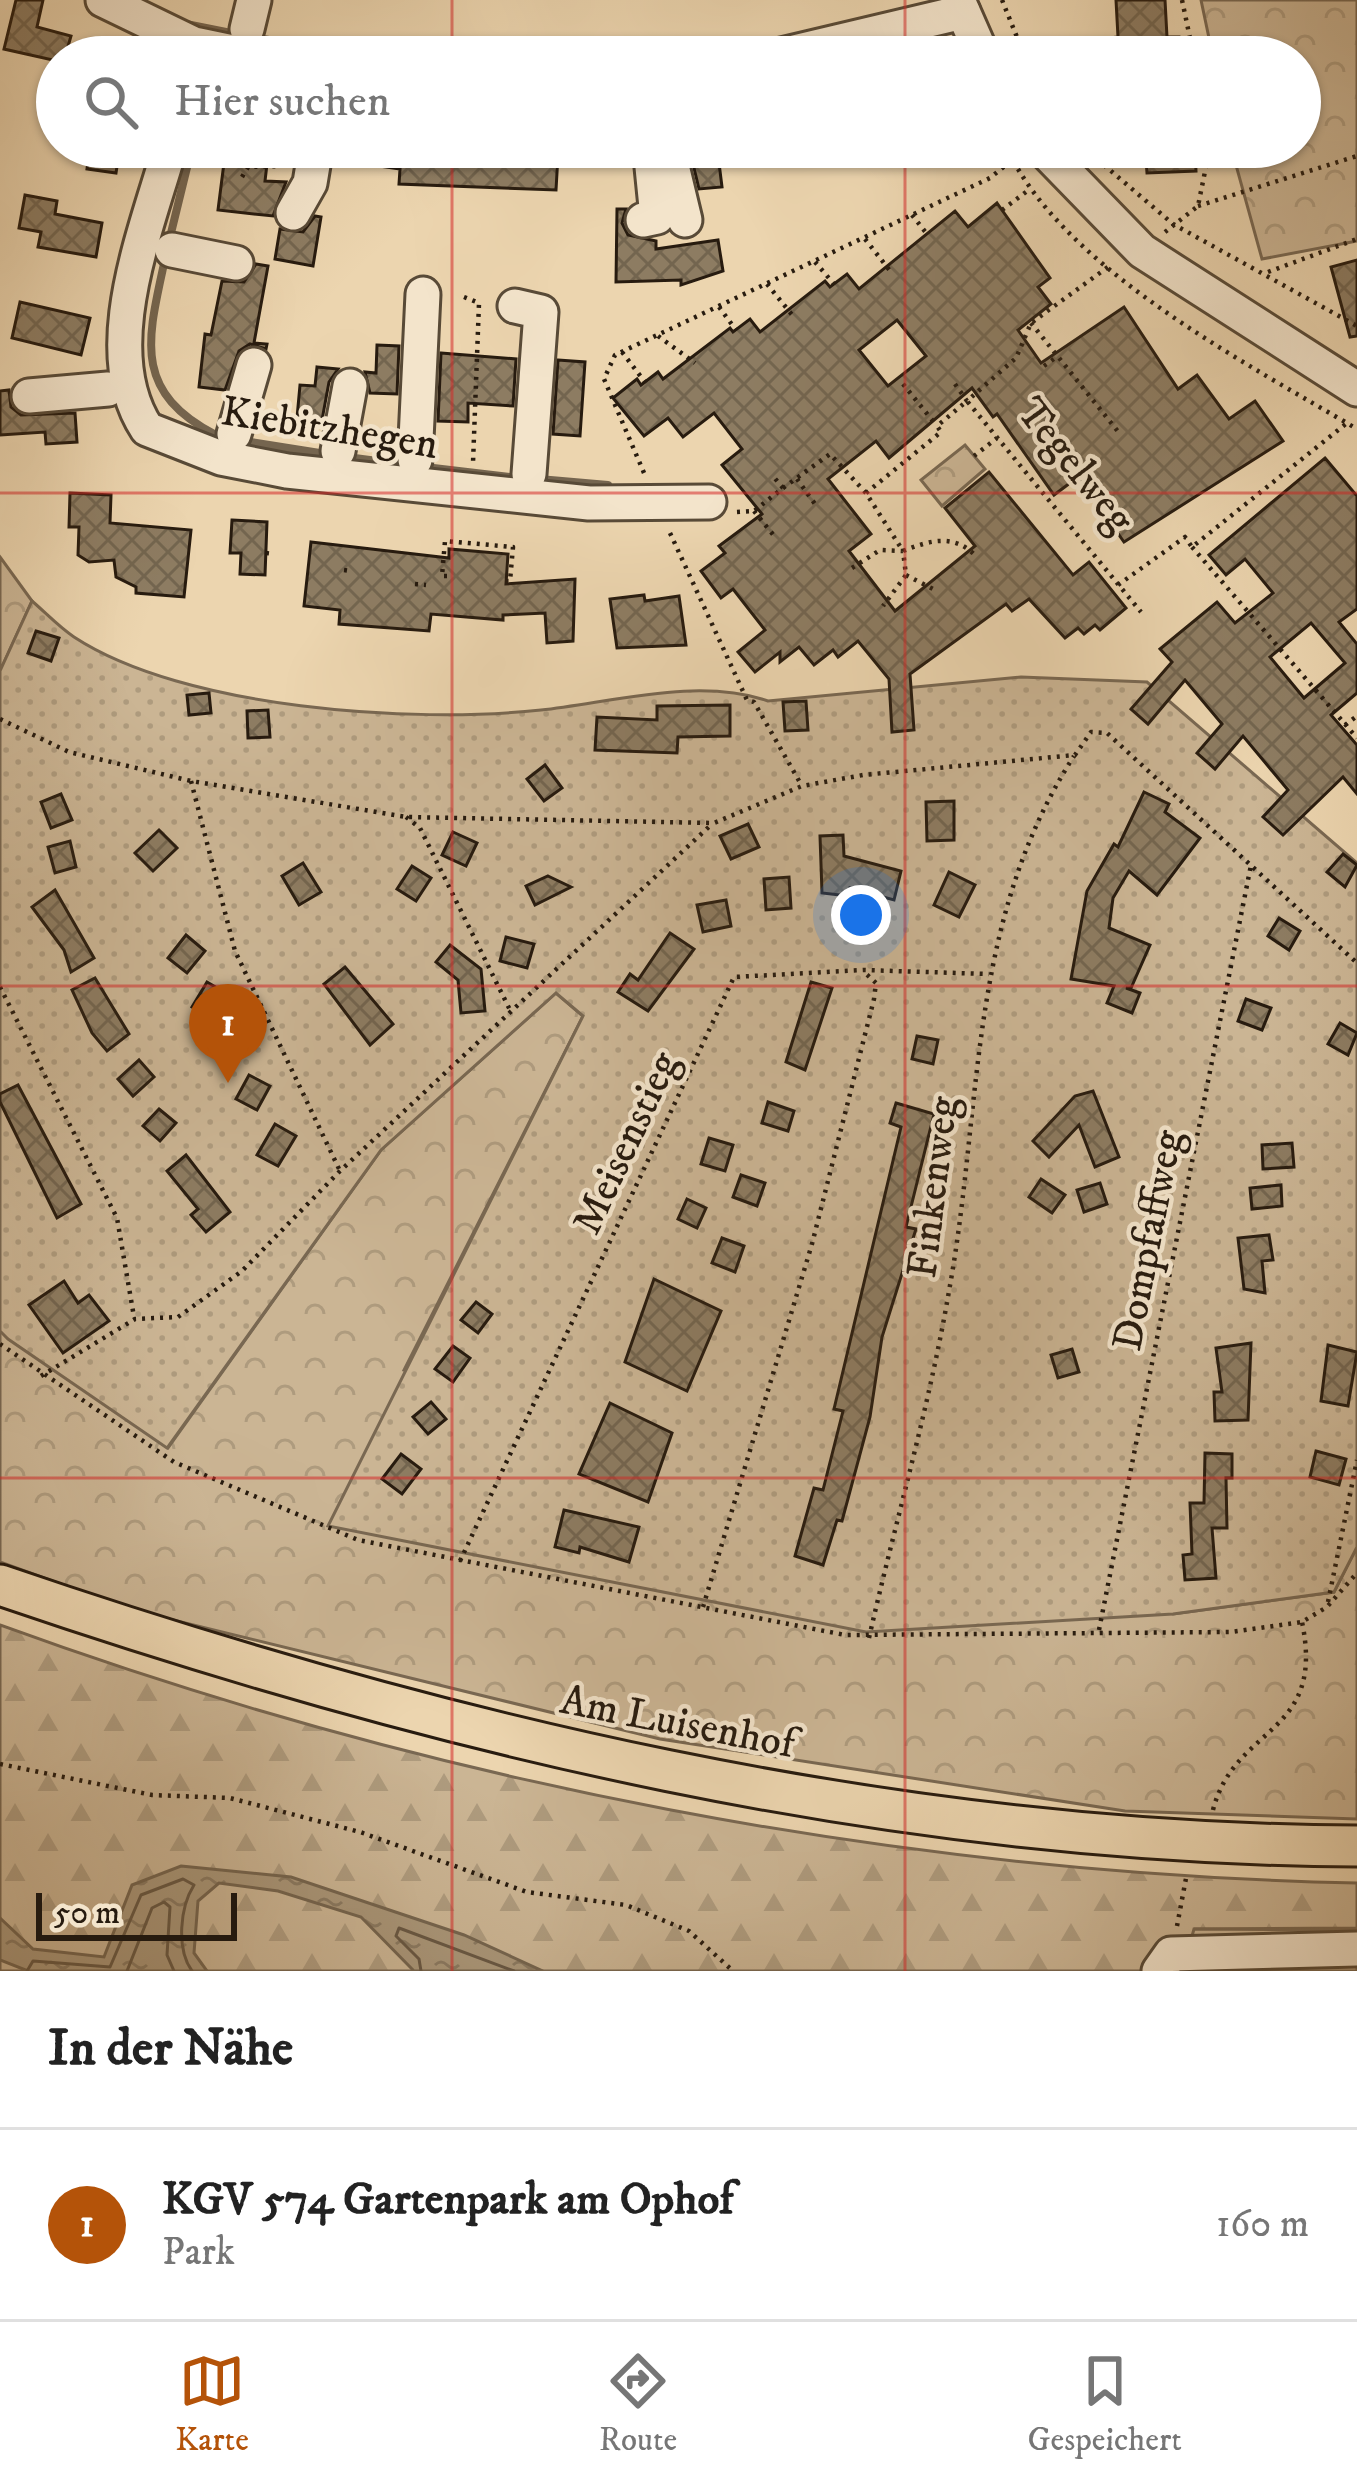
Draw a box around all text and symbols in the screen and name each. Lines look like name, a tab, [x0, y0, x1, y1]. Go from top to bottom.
search box	[36, 36, 1321, 168]
icon: search	[78, 69, 144, 135]
text: Hier suchen	[174, 74, 390, 130]
street label: Kiebitzhegen	[217, 386, 442, 472]
street label: Tegelweg	[1004, 387, 1145, 545]
your location	[831, 885, 891, 945]
pin: 1	[189, 984, 267, 1083]
street label: Meisenstieg	[562, 1043, 692, 1243]
street label: Finkenweg	[897, 1093, 971, 1281]
street label: Dompfaffweg	[1102, 1125, 1196, 1355]
street label: Am Luisenhof	[556, 1675, 806, 1772]
scale bar	[36, 1887, 237, 1940]
text: 50 m	[54, 1893, 120, 1934]
text: In der Nähe	[48, 2017, 293, 2081]
text: KGV 574 Gartenpark am Ophof	[162, 2172, 734, 2228]
text: 1	[80, 2200, 94, 2249]
text: 160 m	[1216, 2200, 1309, 2249]
text: Park	[162, 2228, 235, 2277]
tab: Karte	[175, 2348, 249, 2461]
tab: Route	[599, 2348, 677, 2461]
tab: Gespeichert	[1027, 2348, 1182, 2461]

